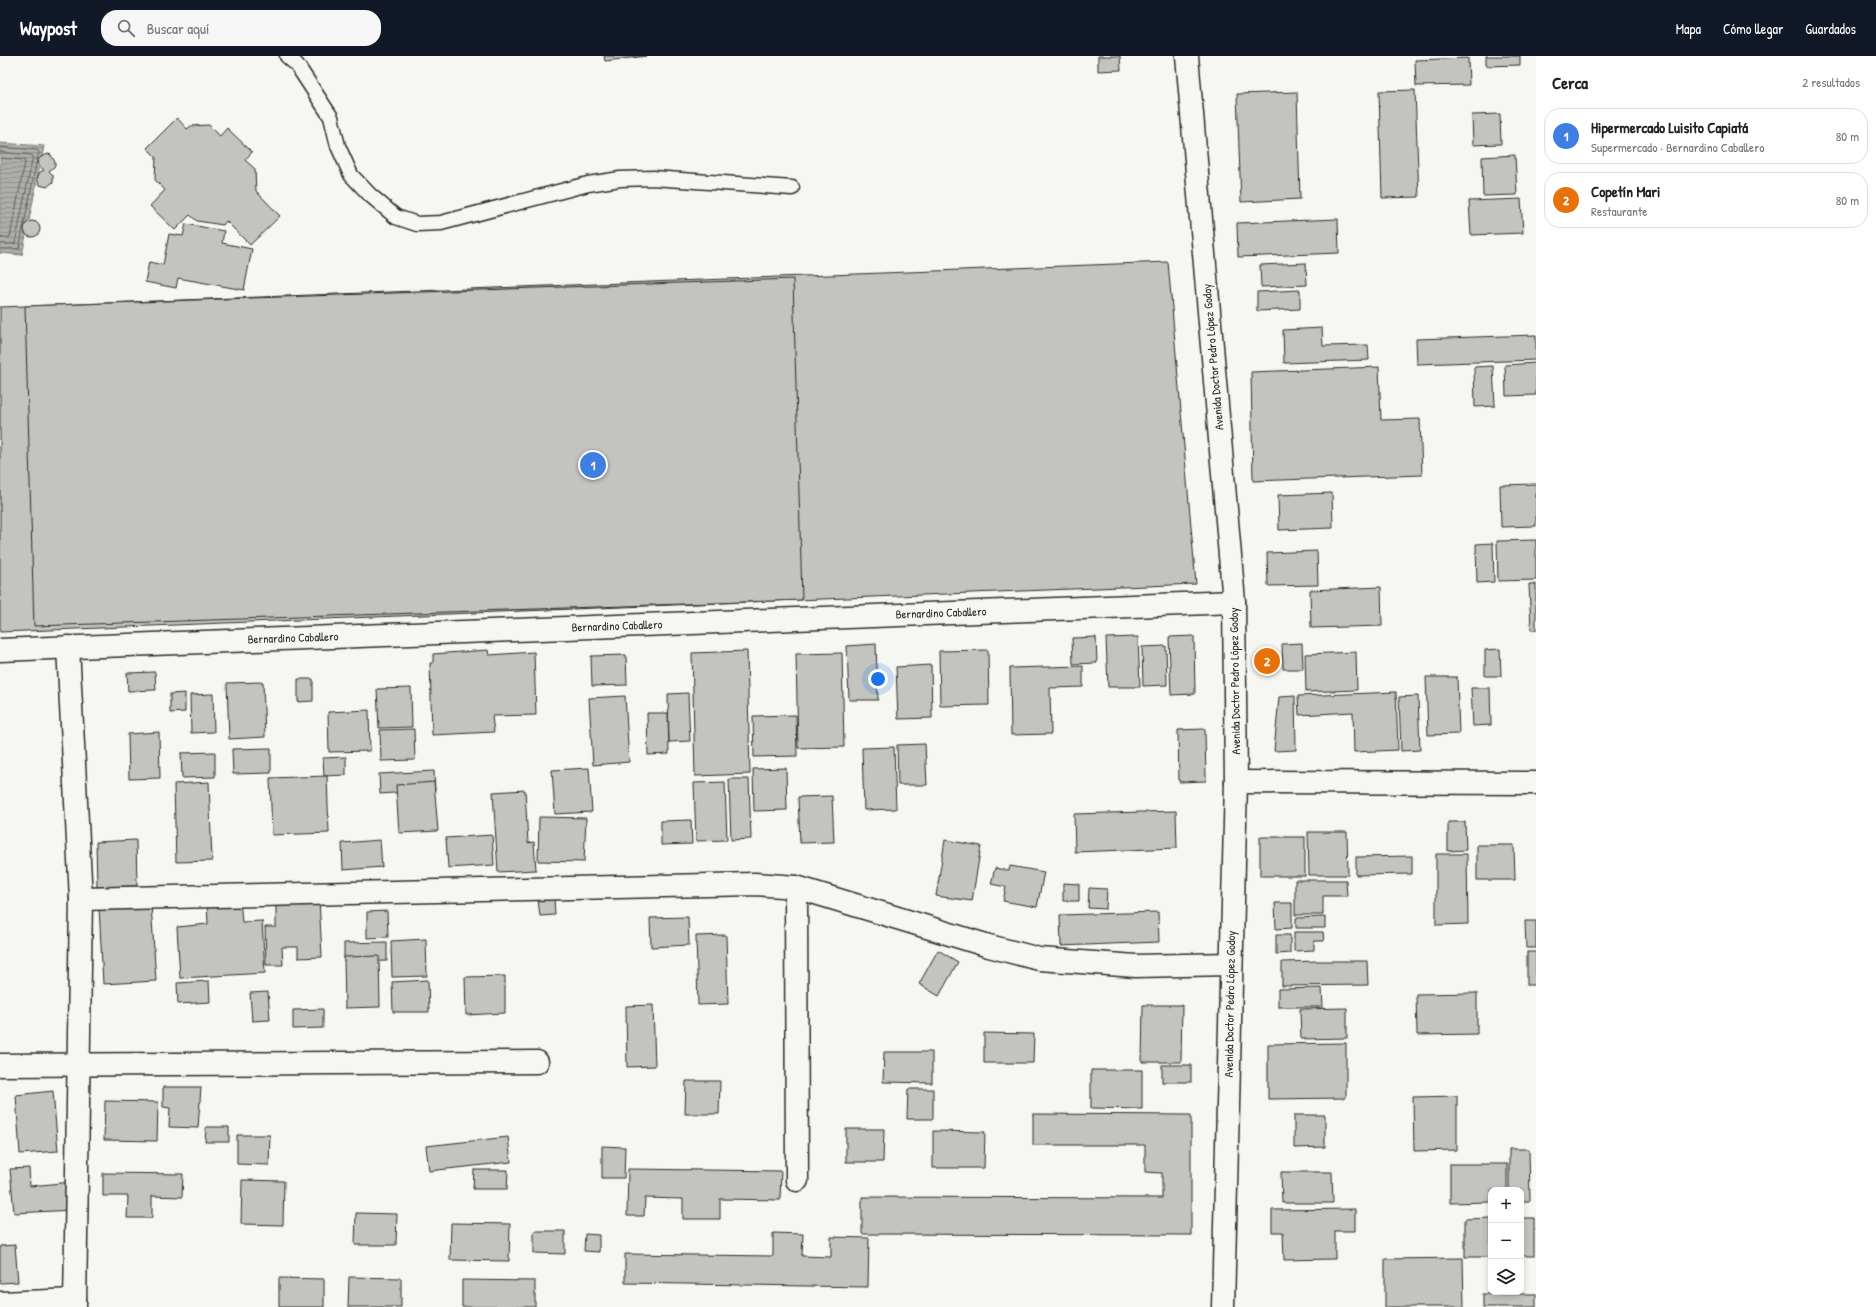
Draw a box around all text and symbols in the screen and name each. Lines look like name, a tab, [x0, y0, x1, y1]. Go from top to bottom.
search box	[101, 10, 381, 46]
text: Waypost	[20, 15, 77, 41]
icon: search	[115, 17, 137, 39]
text: Buscar aquí	[147, 18, 209, 39]
text: Mapa	[1676, 19, 1701, 38]
text: Cómo llegar	[1723, 19, 1783, 38]
text: Guardados	[1805, 19, 1856, 38]
text: Cerca	[1552, 71, 1588, 94]
text: 2 resultados	[1802, 73, 1860, 91]
text: Hipermercado Luisito Capiatá	[1591, 117, 1748, 138]
text: 1	[1564, 127, 1568, 145]
text: 80 m	[1836, 127, 1859, 145]
text: Supermercado · Bernardino Caballero	[1591, 138, 1765, 156]
text: Copetín Mari	[1591, 181, 1660, 202]
text: 2	[1563, 191, 1569, 209]
text: 80 m	[1836, 191, 1859, 209]
text: Restaurante	[1591, 202, 1647, 220]
street label: Avenida Doctor Pedro López Godoy	[1198, 283, 1227, 431]
pin: 1	[580, 450, 606, 480]
street label: Bernardino Caballero	[895, 602, 987, 623]
street label: Avenida Doctor Pedro López Godoy	[1225, 607, 1244, 755]
street label: Bernardino Caballero	[571, 615, 663, 636]
street label: Bernardino Caballero	[247, 627, 339, 648]
pin: 2	[1254, 646, 1280, 676]
your location	[868, 669, 888, 689]
street label: Avenida Doctor Pedro López Godoy	[1220, 930, 1239, 1078]
map controls	[1488, 1187, 1524, 1295]
button: +	[1488, 1187, 1524, 1223]
button: −	[1488, 1223, 1524, 1259]
button: layers	[1488, 1259, 1524, 1295]

